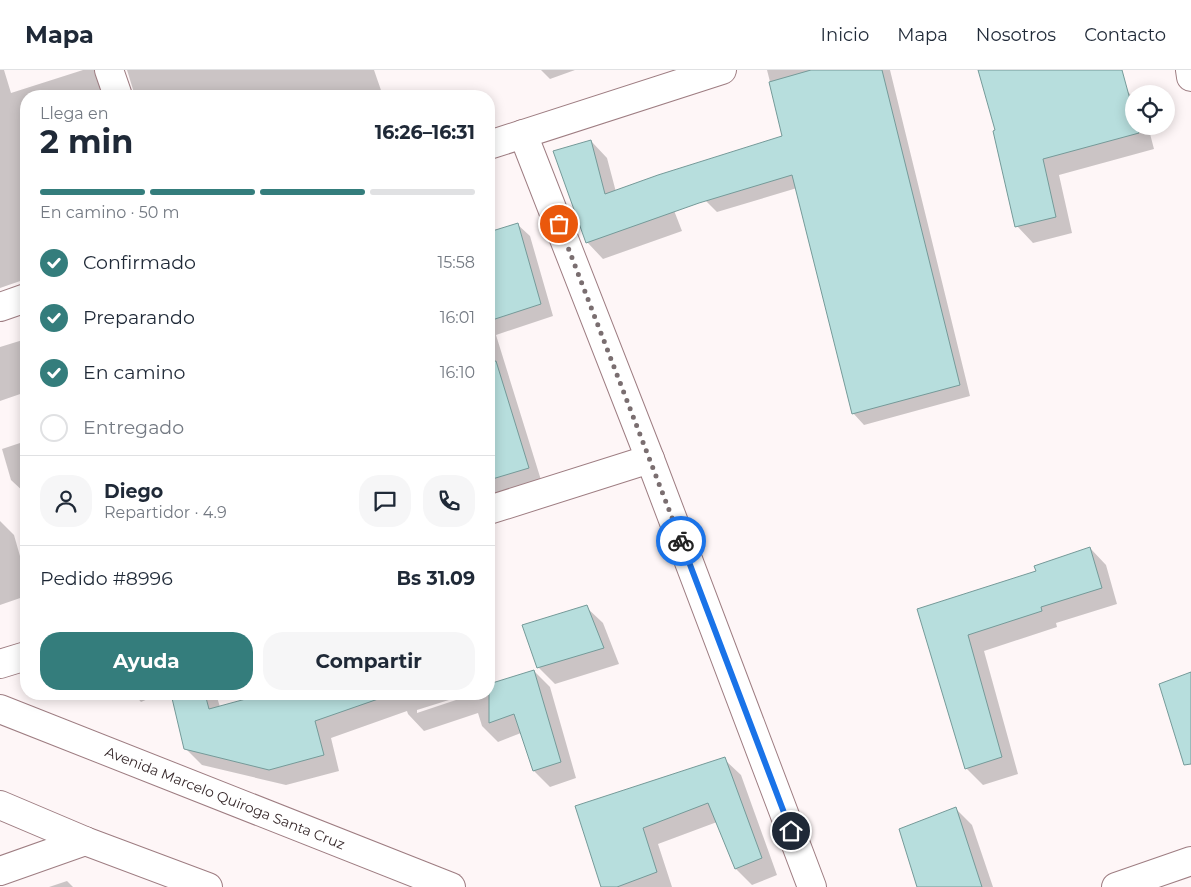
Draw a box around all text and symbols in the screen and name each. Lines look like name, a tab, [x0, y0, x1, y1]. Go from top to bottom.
text: Mapa	[25, 20, 94, 49]
text: Inicio	[821, 24, 869, 46]
text: Mapa	[897, 24, 948, 46]
text: Nosotros	[976, 24, 1056, 46]
text: Contacto	[1084, 24, 1166, 46]
map controls	[1125, 85, 1175, 135]
button: locate	[1125, 85, 1175, 135]
text: Llega en	[40, 104, 108, 123]
text: 16:26–16:31	[375, 121, 475, 144]
text: 2 min	[40, 122, 133, 161]
text: En camino · 50 m	[40, 203, 180, 222]
pin	[538, 203, 580, 245]
icon: bag	[545, 210, 573, 238]
icon: check	[40, 249, 68, 277]
text: Confirmado	[83, 251, 196, 274]
text: 15:58	[438, 253, 475, 272]
icon: check	[40, 304, 68, 332]
text: Preparando	[83, 306, 195, 329]
text: 16:01	[440, 308, 475, 327]
icon: check	[40, 359, 68, 387]
text: En camino	[83, 361, 185, 384]
text: 16:10	[440, 363, 475, 382]
text: Entregado	[83, 416, 184, 439]
button: person	[40, 475, 92, 527]
button: chat	[359, 475, 411, 527]
button: phone	[423, 475, 475, 527]
text: Diego	[104, 480, 163, 503]
text: Repartidor · 4.9	[104, 503, 227, 522]
courier	[656, 516, 706, 566]
icon: bike	[667, 527, 695, 555]
text: Pedido #8996	[40, 567, 173, 590]
text: Bs 31.09	[397, 567, 475, 590]
button: Ayuda	[40, 632, 253, 690]
button: Compartir	[263, 632, 475, 690]
street label: Avenida Marcelo Quiroga Santa Cruz	[103, 742, 348, 853]
pin	[770, 810, 812, 852]
icon: home	[777, 817, 805, 845]

